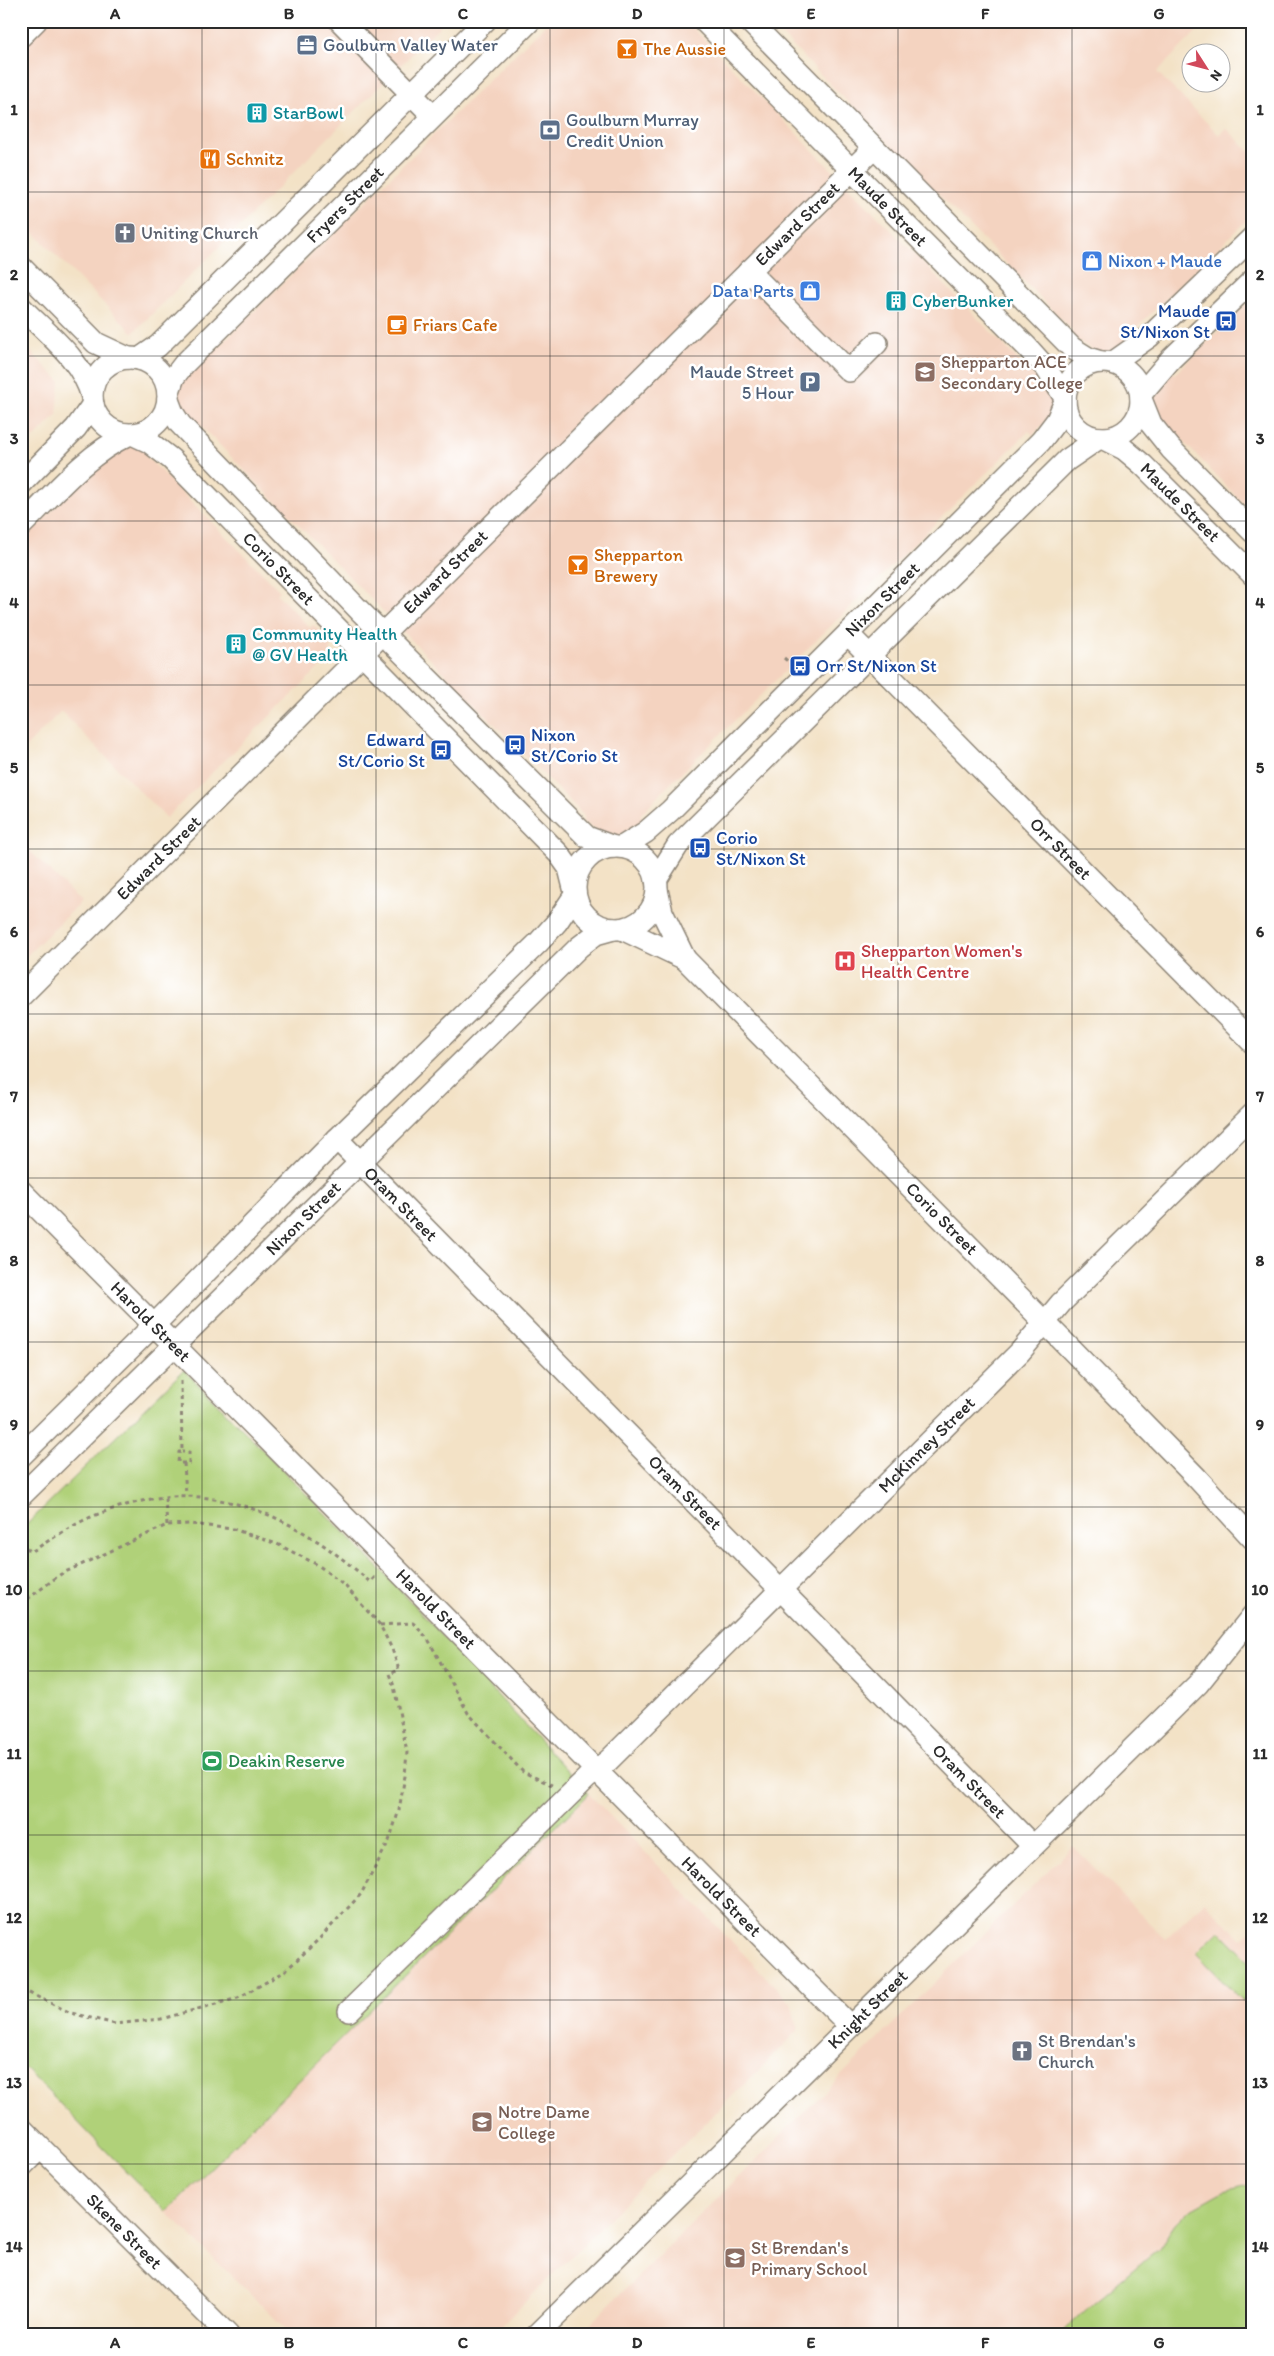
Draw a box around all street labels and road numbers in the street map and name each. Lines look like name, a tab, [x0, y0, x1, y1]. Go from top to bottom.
street label: Fryers Street	[301, 161, 388, 248]
street label: Maude Street	[843, 162, 932, 251]
street label: Edward Street	[750, 177, 845, 271]
street label: Maude Street	[1136, 458, 1225, 547]
street label: Edward Street	[398, 525, 493, 619]
street label: Corio Street	[238, 527, 320, 610]
street label: Nixon Street	[840, 557, 924, 641]
street label: Edward Street	[112, 811, 206, 905]
street label: Orr Street	[1025, 813, 1096, 885]
street label: Oram Street	[359, 1162, 443, 1246]
street label: Nixon Street	[261, 1176, 346, 1260]
street label: Corio Street	[901, 1178, 983, 1260]
street label: Harold Street	[106, 1277, 196, 1367]
street label: McKinney Street	[874, 1392, 980, 1497]
street label: Oram Street	[643, 1450, 727, 1535]
street label: Harold Street	[391, 1564, 481, 1654]
street label: Oram Street	[927, 1739, 1011, 1823]
street label: Harold Street	[677, 1851, 766, 1941]
street label: Knight Street	[823, 1965, 912, 2054]
street label: Skene Street	[82, 2189, 167, 2274]

